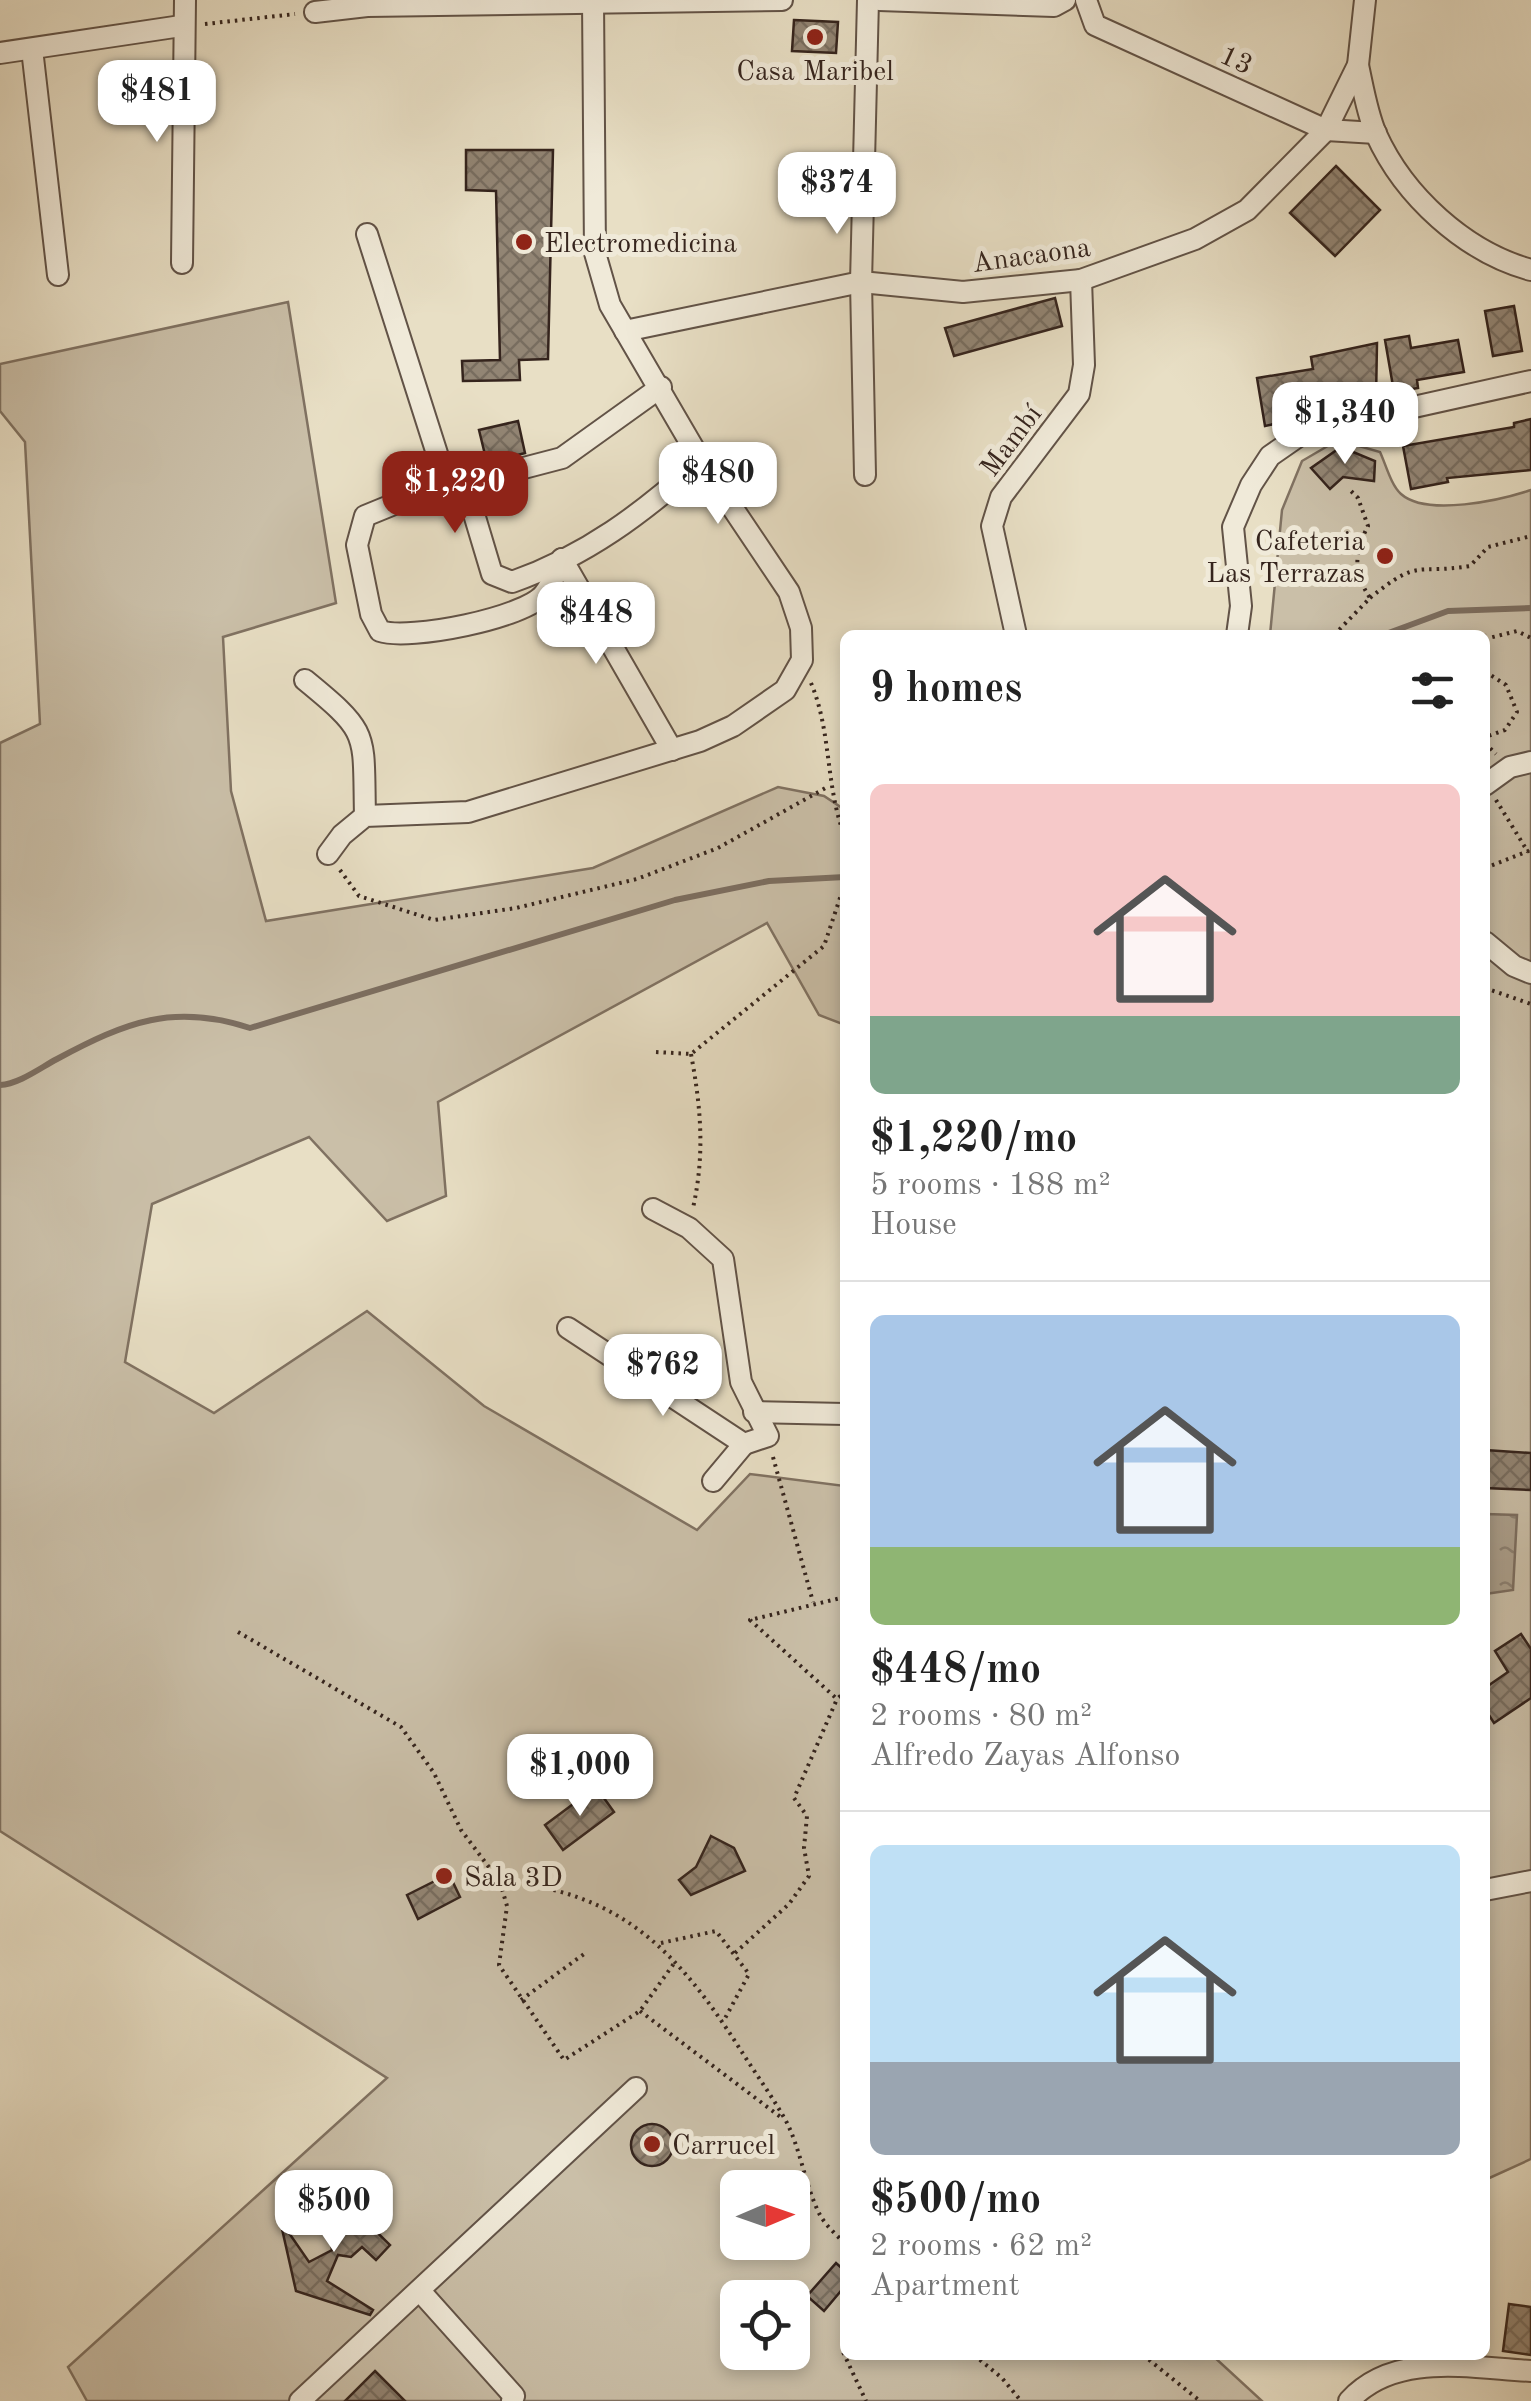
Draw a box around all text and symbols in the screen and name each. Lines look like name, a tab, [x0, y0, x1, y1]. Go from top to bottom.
marker: Casa Maribel	[804, 26, 826, 48]
street label: 13	[1215, 42, 1256, 81]
place label: Casa Maribel	[736, 59, 894, 87]
pin: $481	[98, 60, 216, 145]
text: $481	[120, 76, 194, 108]
pin: $374	[778, 152, 896, 237]
text: $374	[800, 168, 874, 200]
marker: Electromedicina	[513, 231, 535, 253]
place label: Electromedicina	[544, 231, 737, 259]
street label: Anacaona	[970, 235, 1093, 279]
pin: $1,340	[1264, 382, 1426, 467]
text: $1,340	[1294, 398, 1396, 430]
street label: Mambí	[977, 401, 1048, 483]
pin: $480	[659, 442, 777, 527]
pin: $1,220	[374, 451, 536, 536]
text: $480	[681, 458, 755, 490]
text: $1,220	[404, 467, 506, 499]
place label: Cafeteria Las Terrazas	[1206, 529, 1365, 589]
marker: Cafeteria Las Terrazas	[1374, 545, 1396, 567]
pin: $448	[537, 582, 655, 667]
text: $448	[559, 598, 633, 630]
icon: filters	[1405, 663, 1460, 718]
text: 9 homes	[870, 669, 1022, 711]
icon: home	[1075, 849, 1255, 1029]
text: $1,220/mo	[870, 1119, 1077, 1161]
text: 5 rooms · 188 m²	[870, 1170, 1111, 1202]
text: House	[870, 1210, 957, 1242]
pin: $762	[604, 1334, 722, 1419]
text: $762	[626, 1350, 700, 1382]
icon: home	[1075, 1380, 1255, 1560]
text: $448/mo	[870, 1650, 1041, 1692]
text: 2 rooms · 80 m²	[870, 1701, 1092, 1733]
pin: $1,000	[499, 1734, 661, 1819]
text: Alfredo Zayas Alfonso	[870, 1741, 1180, 1773]
text: $1,000	[529, 1750, 631, 1782]
marker: Sala 3D	[433, 1865, 455, 1887]
place label: Sala 3D	[464, 1865, 563, 1893]
icon: home	[1075, 1910, 1255, 2090]
marker: Carrucel	[641, 2133, 663, 2155]
place label: Carrucel	[672, 2133, 775, 2161]
pin: $500	[275, 2170, 393, 2255]
north arrow	[720, 2170, 810, 2260]
map controls	[720, 2170, 810, 2370]
text: $500/mo	[870, 2180, 1041, 2222]
text: $500	[297, 2186, 371, 2218]
text: 2 rooms · 62 m²	[870, 2231, 1092, 2263]
text: Apartment	[870, 2271, 1020, 2303]
button: locate	[720, 2280, 810, 2370]

